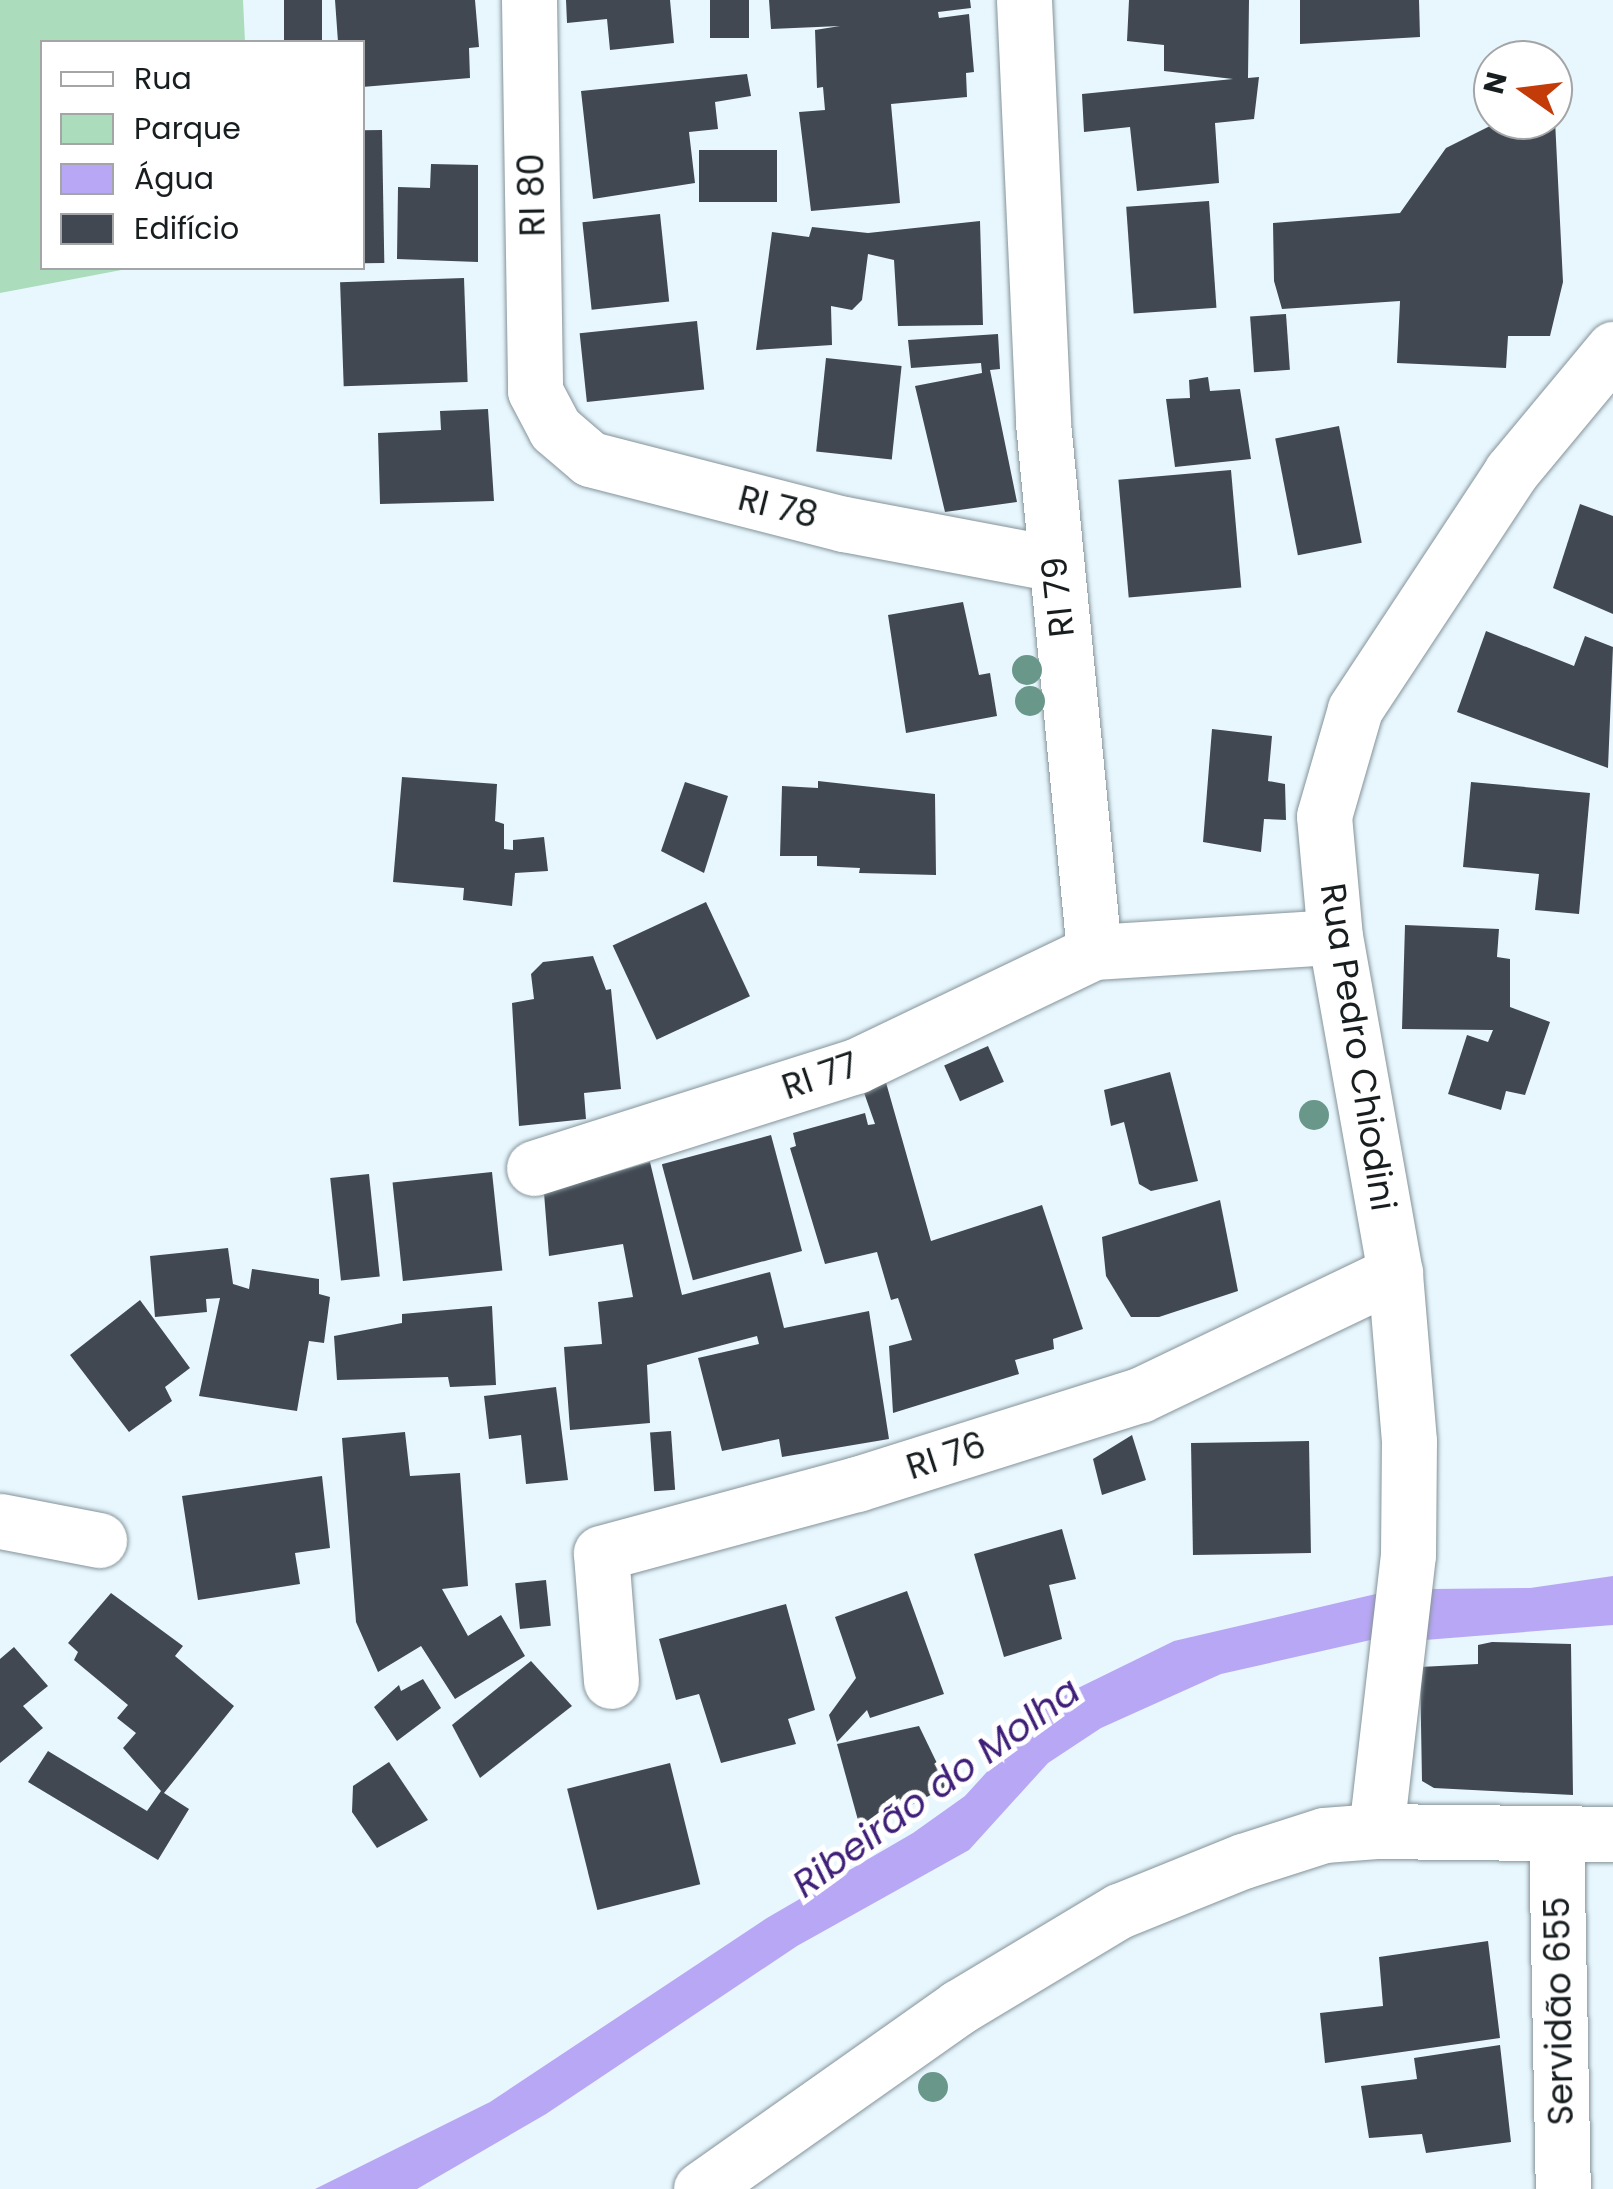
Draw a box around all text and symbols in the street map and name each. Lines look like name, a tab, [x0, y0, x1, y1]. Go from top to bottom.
legend	[40, 40, 365, 270]
north arrow	[1473, 40, 1573, 140]
text: Rua	[134, 57, 192, 100]
text: N	[1474, 68, 1517, 98]
text: Parque	[134, 107, 241, 150]
street label: RI 80	[510, 153, 554, 237]
text: Água	[134, 157, 214, 200]
text: Edifício	[134, 207, 239, 250]
street label: RI 78	[734, 477, 822, 537]
street label: RI 79	[1033, 555, 1083, 639]
street label: Rua Pedro Chiodini	[1311, 880, 1405, 1214]
street label: RI 77	[777, 1044, 863, 1108]
street label: RI 76	[901, 1424, 991, 1488]
water label: Ribeirão do Molha	[783, 1667, 1089, 1907]
street label: Servidão 655	[1536, 1896, 1582, 2126]

